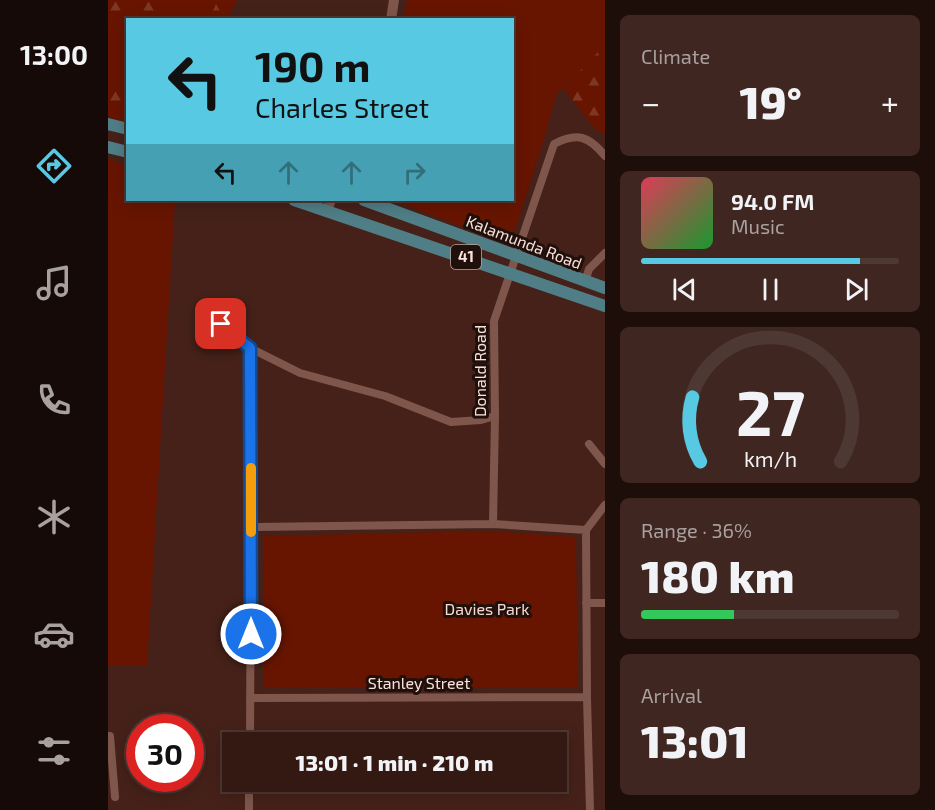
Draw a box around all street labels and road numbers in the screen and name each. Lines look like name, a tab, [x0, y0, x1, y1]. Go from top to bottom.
street label: Kalamunda Road	[464, 211, 585, 272]
road number: 41	[451, 245, 481, 269]
street label: Donald Road	[470, 325, 489, 417]
street label: Stanley Street	[368, 673, 470, 692]

